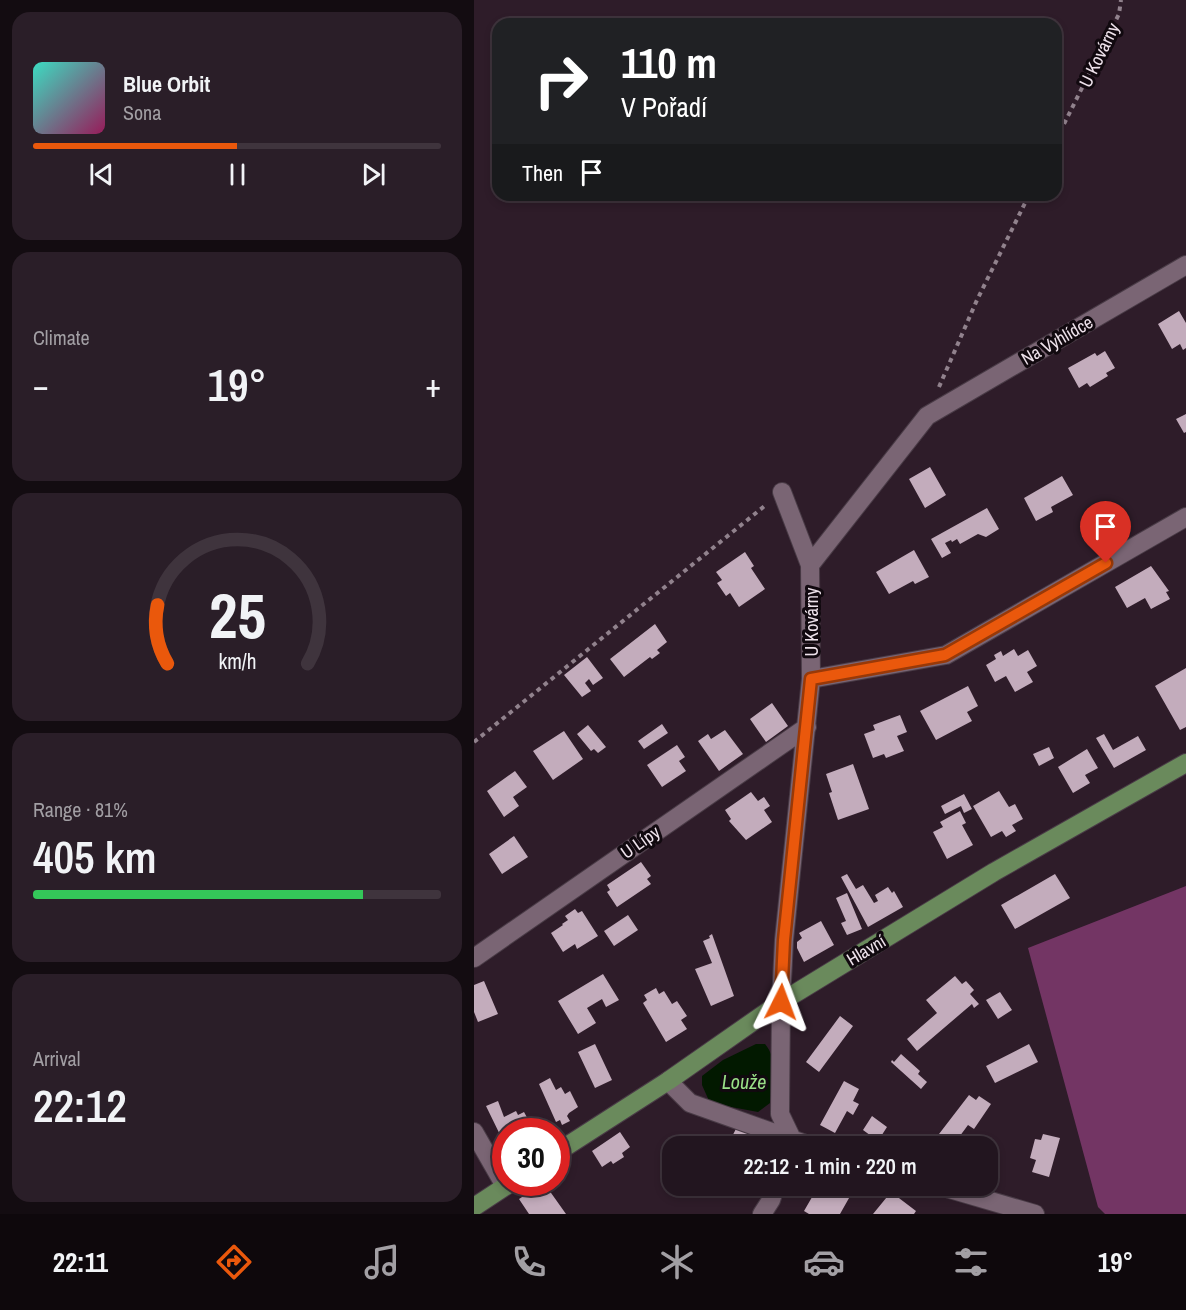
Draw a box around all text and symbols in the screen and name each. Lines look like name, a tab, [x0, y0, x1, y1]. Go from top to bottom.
street label: U Kovárny	[1073, 18, 1126, 91]
text: 110 m	[621, 35, 717, 91]
icon: right	[522, 42, 600, 120]
text: Blue Orbit	[123, 69, 210, 99]
text: V Pořadí	[621, 89, 707, 125]
text: Sona	[123, 99, 161, 126]
icon: arrive	[575, 156, 608, 189]
icon: previous	[85, 158, 118, 191]
icon: pause	[221, 158, 254, 191]
icon: next	[357, 158, 390, 191]
text: Then	[522, 158, 563, 188]
street label: Na Vyhlídce	[1017, 309, 1097, 371]
text: Climate	[33, 324, 90, 351]
text: 19°	[207, 354, 267, 415]
text: −	[33, 363, 49, 407]
text: +	[425, 363, 441, 407]
pin	[1080, 501, 1131, 563]
icon: arrive	[1089, 510, 1122, 543]
text: 25	[209, 573, 265, 657]
street label: U Kovárny	[799, 587, 824, 656]
text: km/h	[218, 647, 256, 676]
text: Range · 81%	[33, 796, 128, 823]
street label: U Lípy	[615, 819, 665, 864]
text: 405 km	[33, 826, 157, 887]
street label: Hlavní	[842, 928, 891, 971]
position arrow	[749, 970, 813, 1034]
text: Arrival	[33, 1045, 80, 1072]
water label: Louže	[722, 1068, 766, 1095]
text: 22:12	[33, 1075, 127, 1136]
speed limit sign: 30	[492, 1118, 570, 1196]
text: 22:12 · 1 min · 220 m	[743, 1151, 917, 1181]
icon: directions	[213, 1241, 255, 1283]
icon: music	[361, 1241, 403, 1283]
icon: phone	[508, 1241, 550, 1283]
icon: climate	[656, 1241, 698, 1283]
icon: car	[803, 1241, 845, 1283]
icon: filters	[950, 1241, 992, 1283]
text: 22:11	[53, 1244, 108, 1280]
text: 19°	[1098, 1244, 1133, 1280]

